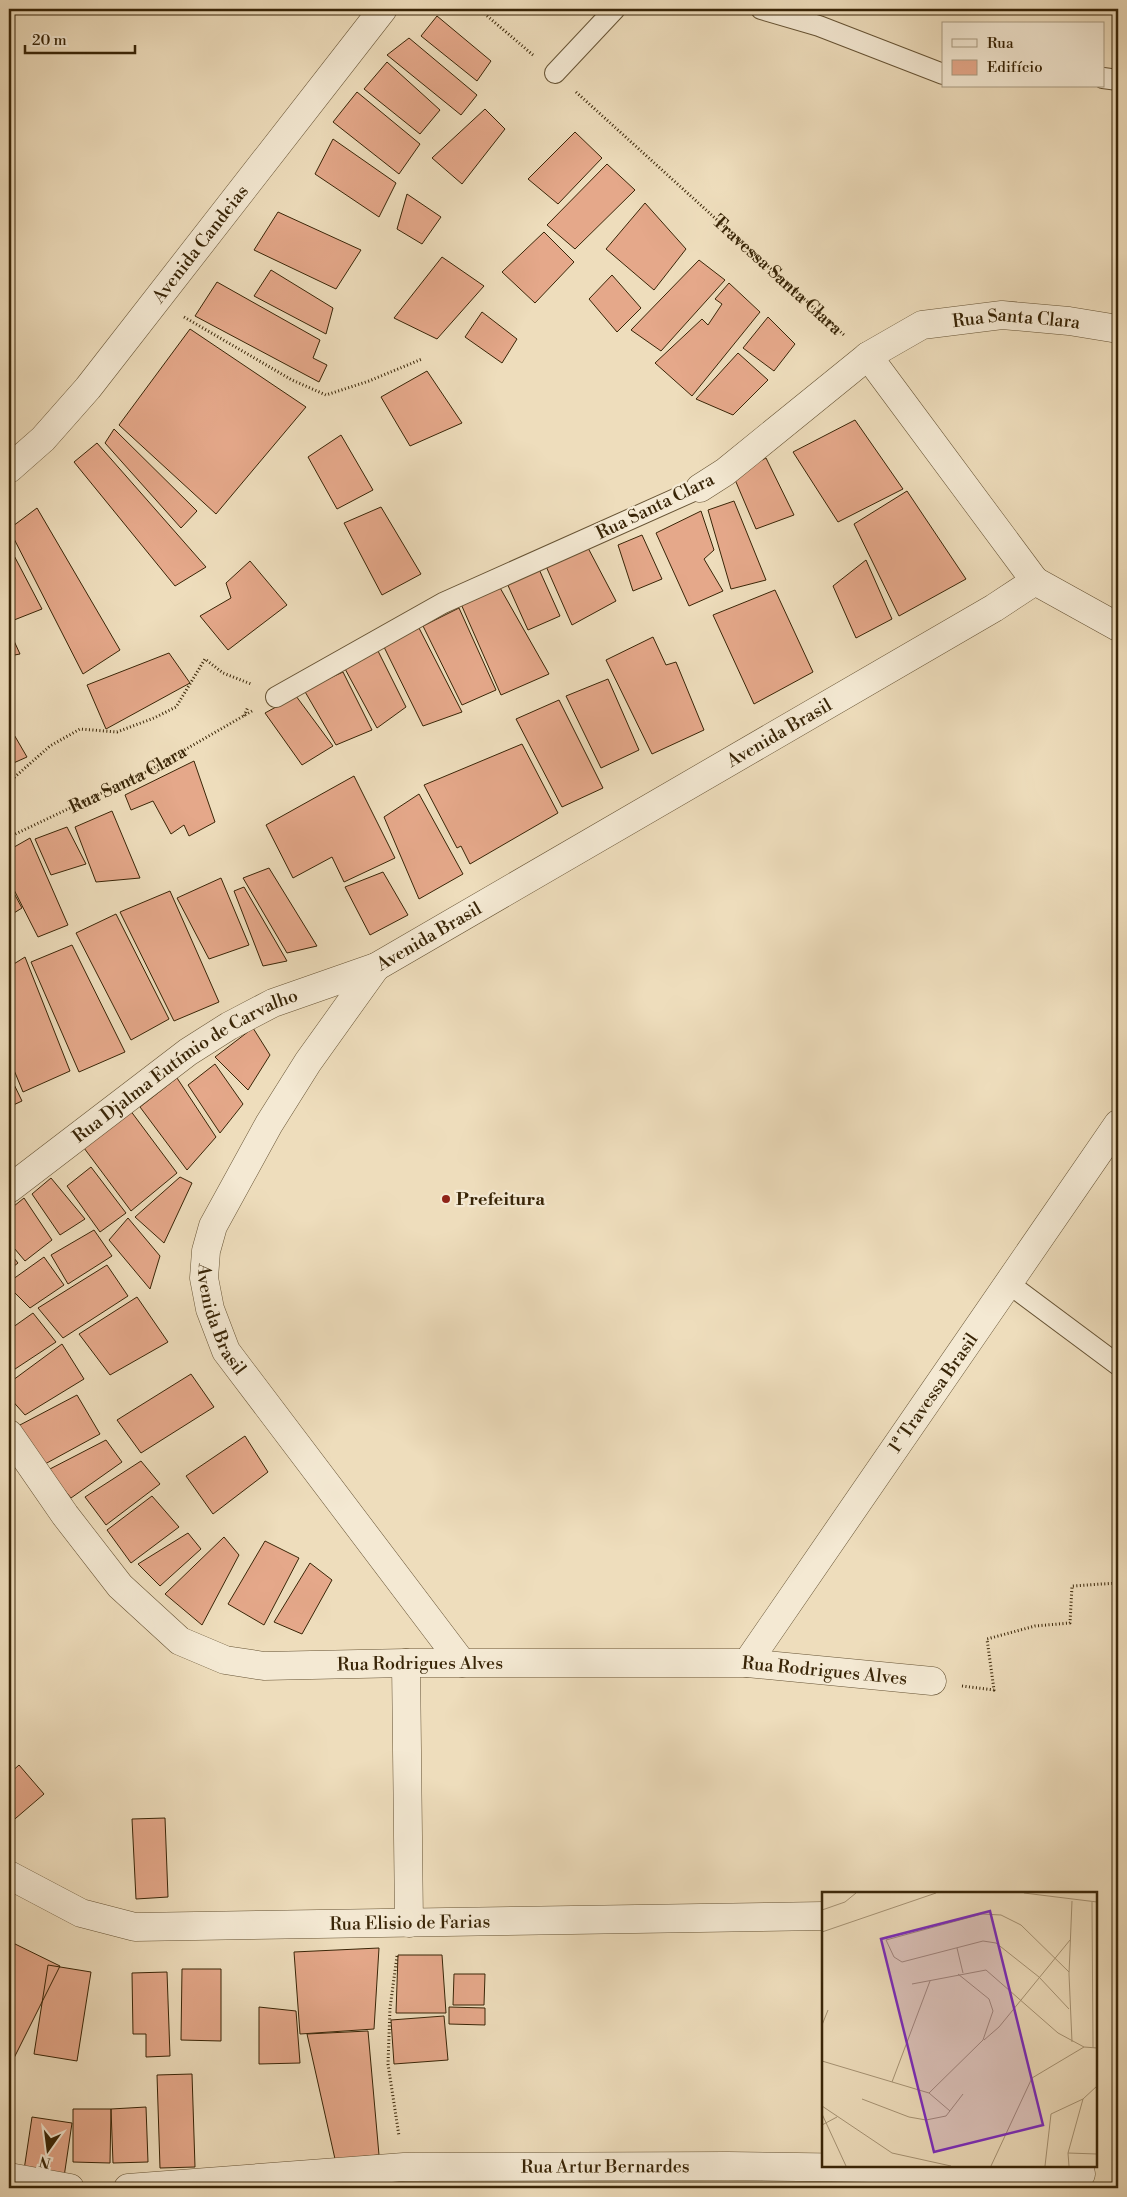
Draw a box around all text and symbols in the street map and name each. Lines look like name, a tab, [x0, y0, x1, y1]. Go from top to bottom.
scale bar	[25, 22, 135, 54]
legend	[942, 22, 1104, 88]
text: 20 m	[32, 31, 67, 50]
text: Rua	[987, 34, 1014, 53]
text: Edifício	[987, 58, 1043, 77]
street label: Avenida Candeias	[147, 180, 254, 309]
street label: Travessa Santa Clara	[707, 210, 848, 341]
street label: Rua Santa Clara	[951, 304, 1083, 335]
street label: Rua Santa Clara	[592, 467, 719, 545]
street label: Avenida Brasil	[722, 693, 837, 773]
street label: Rua Santa Clara	[65, 740, 192, 819]
street label: Avenida Brasil	[372, 897, 486, 977]
street label: Rua Djalma Eutímio de Carvalho	[68, 984, 301, 1148]
place label: Prefeitura	[456, 1188, 545, 1211]
marker: Prefeitura	[440, 1193, 452, 1205]
street label: Avenida Brasil	[191, 1262, 251, 1380]
street label: 1ª Travessa Brasil	[884, 1328, 984, 1458]
street label: Rua Rodrigues Alves	[337, 1652, 503, 1676]
street label: Rua Rodrigues Alves	[741, 1652, 908, 1691]
inset map	[822, 1892, 1097, 2167]
street label: Rua Elisio de Farias	[329, 1910, 491, 1936]
north arrow	[22, 2124, 72, 2174]
text: N	[38, 2152, 53, 2172]
street label: Rua Artur Bernardes	[521, 2155, 690, 2179]

